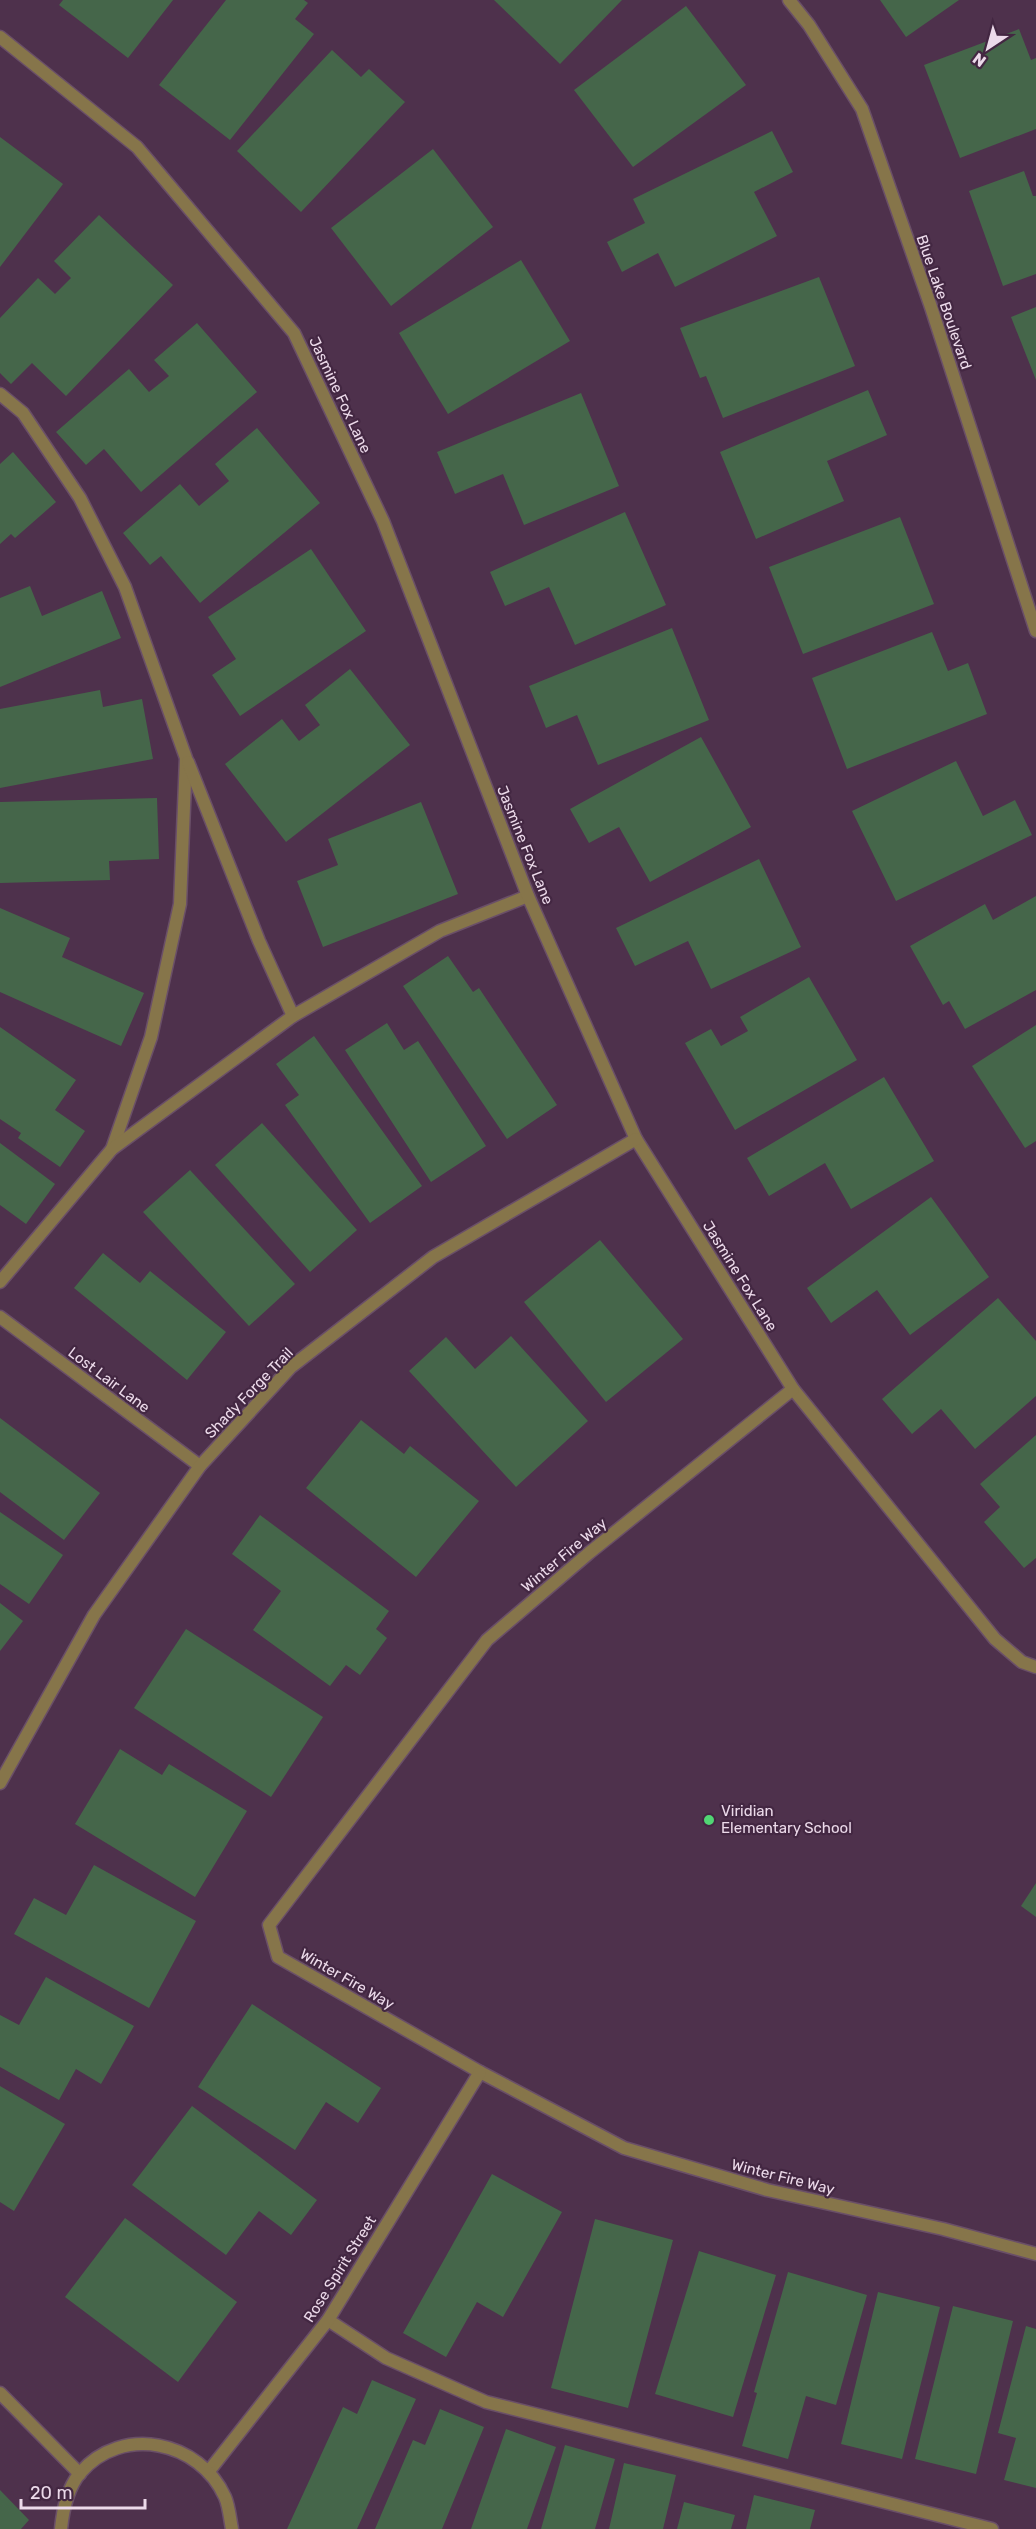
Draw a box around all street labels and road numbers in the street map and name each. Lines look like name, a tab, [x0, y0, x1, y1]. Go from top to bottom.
street label: Blue Lake Boulevard	[913, 232, 975, 372]
street label: Jasmine Fox Lane	[305, 334, 375, 456]
street label: Jasmine Fox Lane	[493, 783, 557, 907]
street label: Jasmine Fox Lane	[699, 1218, 781, 1334]
street label: Lost Lair Lane	[65, 1343, 153, 1417]
street label: Shady Forge Trail	[201, 1344, 297, 1442]
street label: Winter Fire Way	[518, 1514, 610, 1596]
street label: Winter Fire Way	[297, 1945, 397, 2013]
street label: Winter Fire Way	[730, 2155, 836, 2199]
street label: Rose Spirit Street	[300, 2212, 380, 2326]

